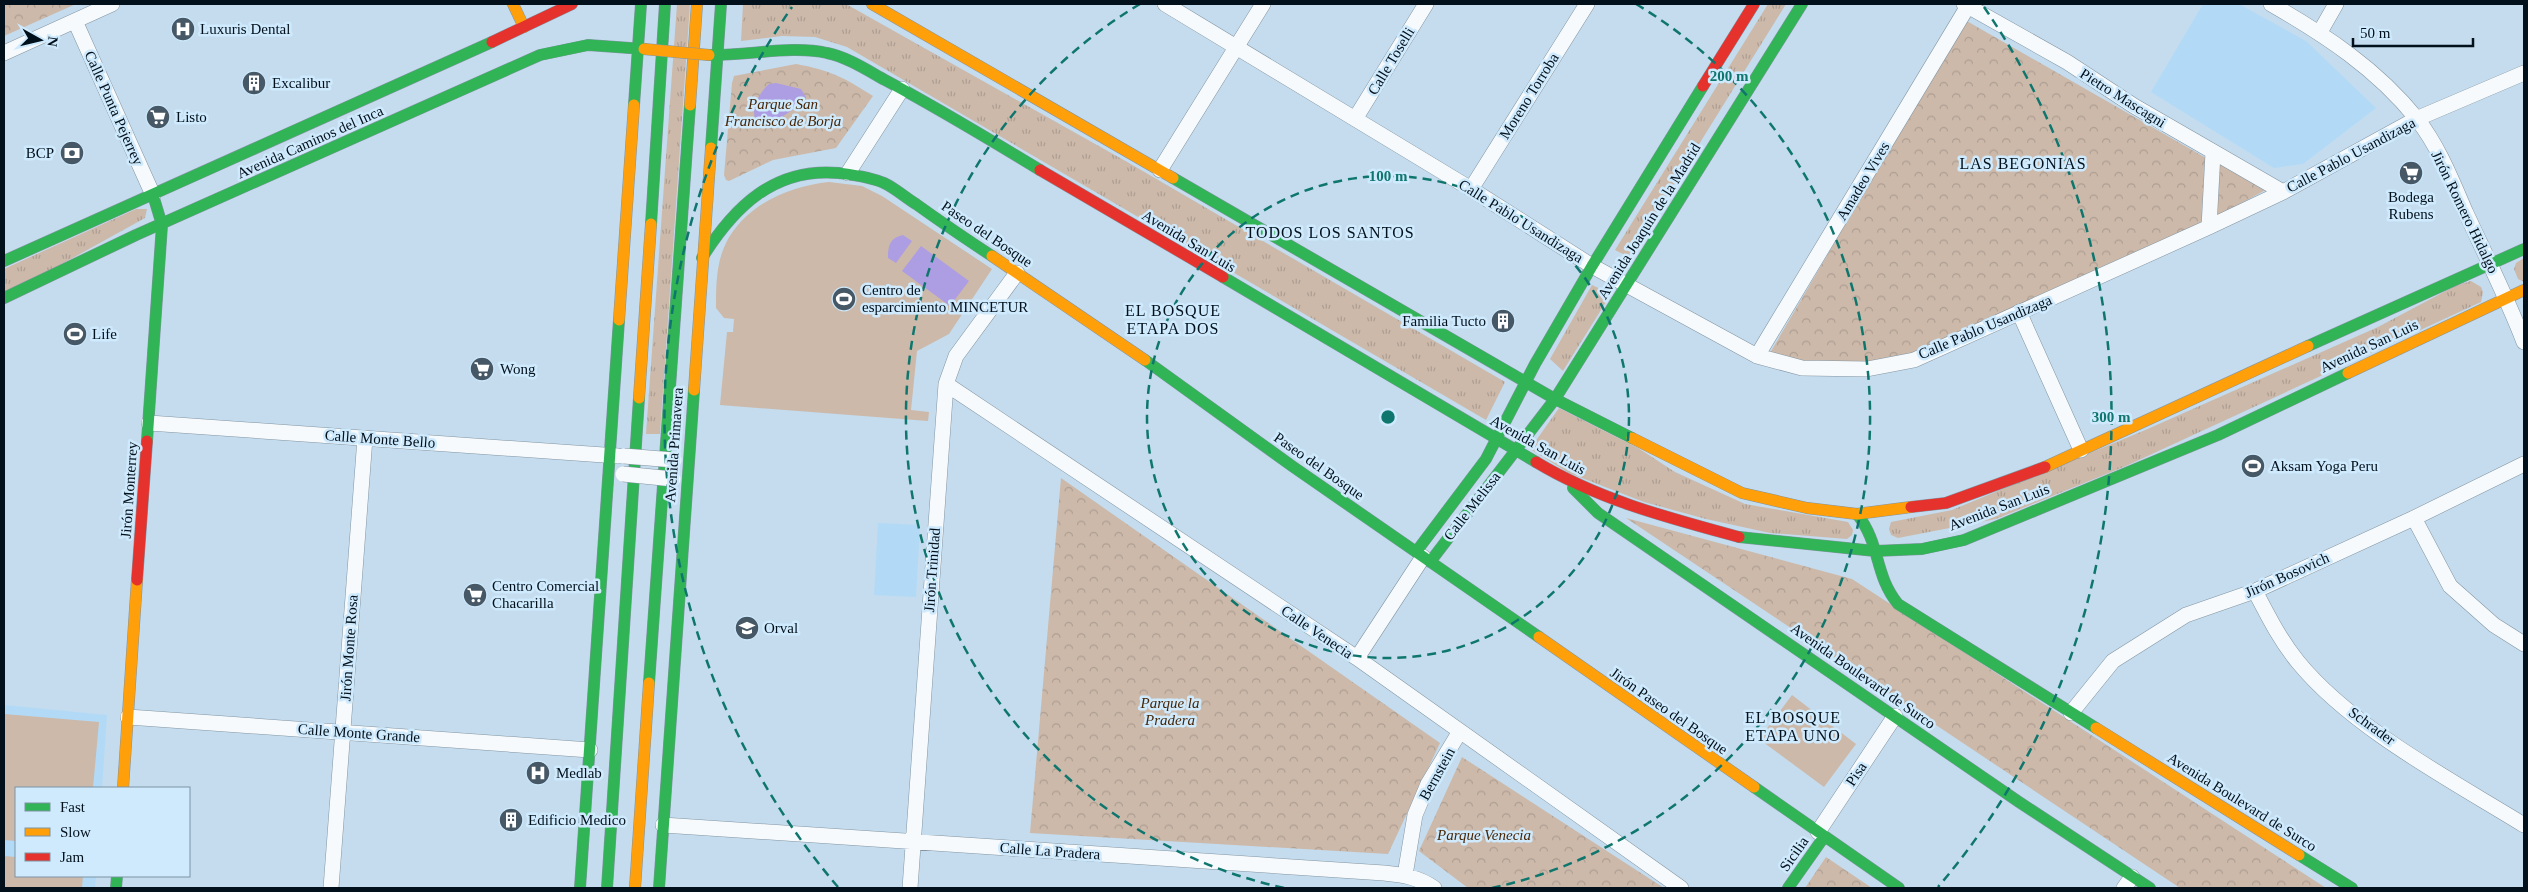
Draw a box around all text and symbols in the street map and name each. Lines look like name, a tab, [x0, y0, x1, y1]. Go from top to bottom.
north arrow	[15, 15, 65, 65]
scale bar	[2353, 15, 2473, 47]
hospital icon: Luxuris Dental	[170, 16, 196, 42]
place label: Luxuris Dental	[200, 21, 290, 37]
street label: Calle Toselli	[1365, 24, 1417, 98]
text: 50 m	[2360, 25, 2391, 41]
text: N	[44, 36, 61, 48]
street label: Calle Punta Pejerrey	[82, 48, 147, 168]
street label: Moreno Torroba	[1496, 50, 1562, 142]
street label: Pietro Mascagni	[2077, 65, 2169, 131]
text: 200 m	[1710, 68, 1749, 84]
building icon: Excalibur	[241, 70, 267, 96]
place label: Excalibur	[272, 75, 330, 91]
park label: Parque San Francisco de Borja	[724, 96, 841, 129]
street label: Avenida Caminos del Inca	[234, 102, 386, 182]
supermarket icon: Listo	[145, 104, 171, 130]
place label: Listo	[176, 109, 207, 125]
street label: Calle Pablo Usandizaga	[2284, 114, 2418, 196]
street label: Amadeo Vives	[1833, 139, 1893, 223]
bank icon: BCP	[59, 140, 85, 166]
street label: Avenida Joaquín de la Madrid	[1594, 140, 1704, 302]
place label: BCP	[26, 145, 54, 161]
street label: Jirón Romero Hidalgo	[2428, 148, 2502, 276]
district label: LAS BEGONIAS	[1959, 155, 2087, 172]
supermarket icon: Bodega Rubens	[2398, 160, 2424, 186]
text: 100 m	[1369, 168, 1408, 184]
street label: Calle Pablo Usandizaga	[1456, 176, 1586, 266]
place label: Bodega Rubens	[2388, 189, 2434, 222]
street label: Paseo del Bosque	[939, 198, 1036, 270]
street label: Avenida San Luis	[1139, 207, 1239, 275]
district label: TODOS LOS SANTOS	[1245, 224, 1415, 241]
place label: Centro de esparcimiento MINCETUR	[862, 282, 1028, 315]
sports icon: Centro de esparcimiento MINCETUR	[831, 286, 857, 312]
street label: Calle Pablo Usandizaga	[1916, 292, 2054, 362]
district label: EL BOSQUE ETAPA DOS	[1125, 302, 1221, 337]
building icon: Familia Tucto	[1490, 308, 1516, 334]
place label: Familia Tucto	[1402, 313, 1486, 329]
street label: Avenida San Luis	[2317, 316, 2421, 376]
sports icon: Life	[62, 321, 88, 347]
place label: Life	[92, 326, 117, 342]
supermarket icon: Wong	[469, 356, 495, 382]
place label: Wong	[500, 361, 536, 377]
street label: Avenida Primavera	[662, 387, 686, 503]
centre of rings	[1379, 408, 1397, 426]
text: 300 m	[2092, 409, 2131, 425]
street label: Avenida San Luis	[1488, 412, 1589, 478]
street label: Calle Monte Bello	[324, 427, 436, 451]
street label: Paseo del Bosque	[1271, 429, 1367, 503]
street label: Jirón Monterrey	[118, 441, 140, 539]
sports icon: Aksam Yoga Peru	[2240, 453, 2266, 479]
place label: Aksam Yoga Peru	[2270, 458, 2378, 474]
street label: Calle Melissa	[1440, 468, 1504, 543]
street label: Avenida San Luis	[1946, 480, 2052, 534]
street label: Jirón Trinidad	[921, 527, 943, 613]
street label: Jirón Bosovich	[2242, 549, 2332, 601]
place label: Centro Comercial Chacarilla	[492, 578, 599, 611]
supermarket icon: Centro Comercial Chacarilla	[462, 582, 488, 608]
street label: Jirón Monte Rosa	[337, 594, 361, 702]
street label: Calle Venecia	[1278, 602, 1356, 662]
school or university icon: Orval	[734, 615, 760, 641]
place label: Orval	[764, 620, 798, 636]
street label: Avenida Boulevard de Surco	[1788, 620, 1938, 732]
street label: Jirón Paseo del Bosque	[1607, 664, 1731, 758]
park label: Parque la Pradera	[1139, 695, 1200, 728]
street label: Schrader	[2346, 704, 2398, 748]
district label: EL BOSQUE ETAPA UNO	[1745, 709, 1841, 744]
street label: Calle Monte Grande	[297, 721, 421, 745]
street label: Bernstein	[1416, 745, 1458, 803]
street label: Avenida Boulevard de Surco	[2165, 749, 2319, 855]
street label: Pisa	[1842, 759, 1870, 789]
hospital icon: Medlab	[525, 760, 551, 786]
place label: Medlab	[556, 765, 602, 781]
legend	[15, 787, 190, 877]
text: Fast	[60, 799, 86, 815]
building icon: Edificio Medico	[498, 807, 524, 833]
place label: Edificio Medico	[528, 812, 626, 828]
text: Slow	[60, 824, 91, 840]
park label: Parque Venecia	[1436, 827, 1531, 843]
street label: Sicilia	[1776, 833, 1812, 874]
street label: Calle La Pradera	[999, 840, 1101, 863]
text: Jam	[60, 849, 84, 865]

